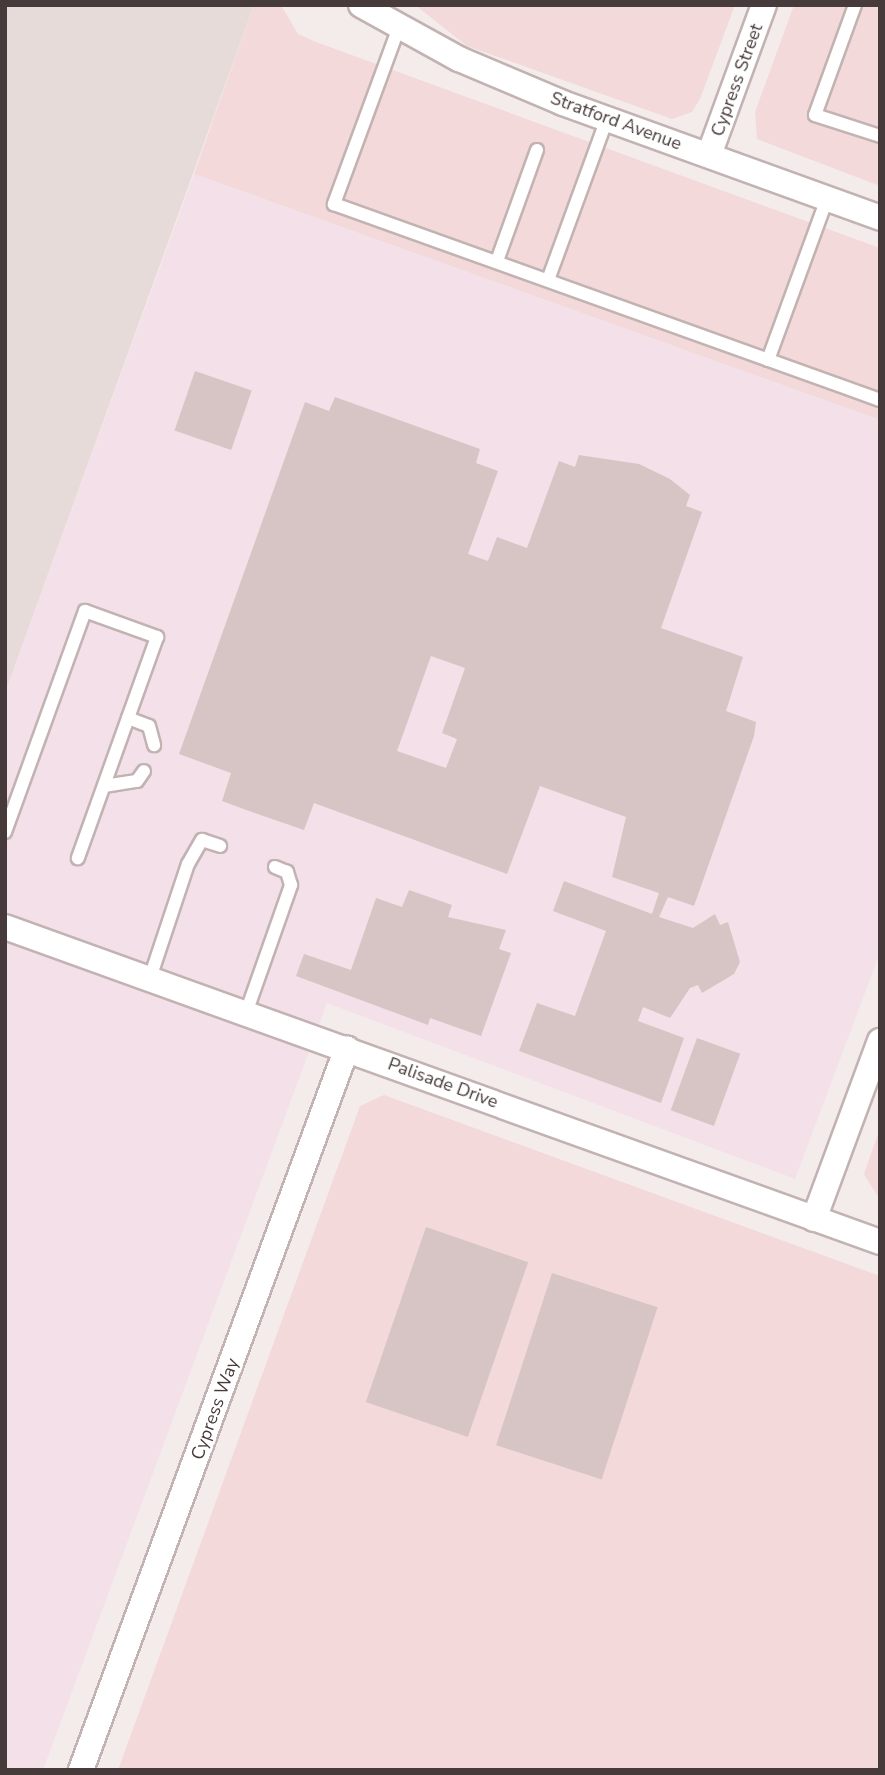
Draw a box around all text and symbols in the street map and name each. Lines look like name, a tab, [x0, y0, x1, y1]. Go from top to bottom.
street label: Cypress Street	[707, 21, 767, 139]
street label: Stratford Avenue	[547, 87, 685, 155]
street label: Palisade Drive	[385, 1053, 501, 1113]
street label: Cypress Way	[187, 1355, 243, 1463]

